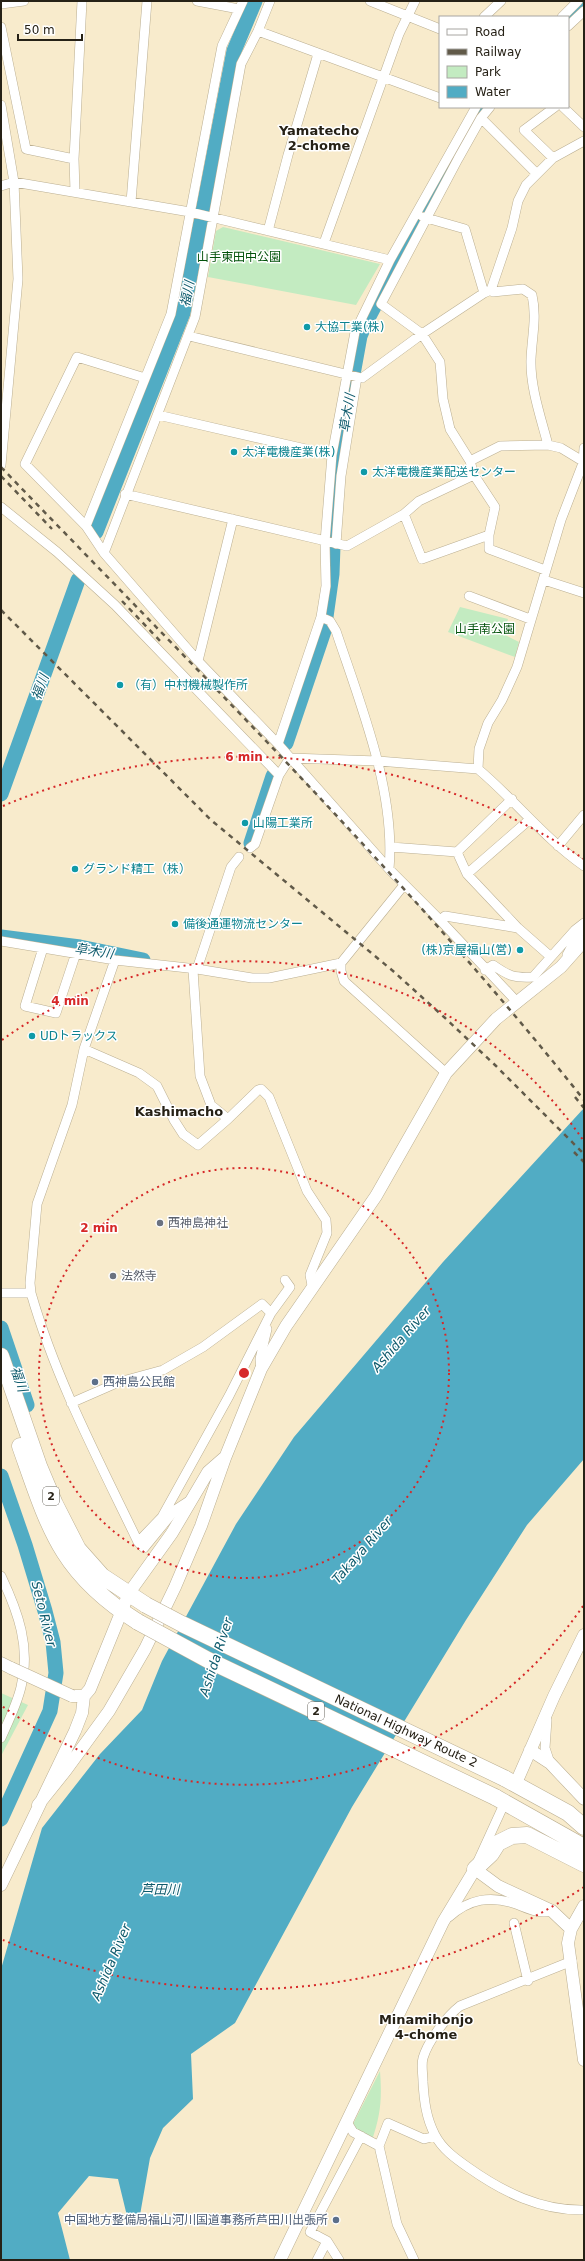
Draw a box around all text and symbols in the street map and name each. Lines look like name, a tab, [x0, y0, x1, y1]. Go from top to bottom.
scale bar	[18, 16, 82, 42]
legend	[439, 16, 569, 108]
text: 50 m	[24, 23, 55, 37]
text: Road	[475, 25, 505, 39]
text: Railway	[475, 45, 521, 59]
text: Park	[475, 65, 501, 79]
text: Water	[475, 85, 511, 99]
district label: Yamatecho 2-chome	[278, 123, 359, 153]
park label: 山手東田中公園	[197, 250, 281, 264]
water label: 福川	[177, 278, 197, 308]
place label: 大協工業(株)	[315, 320, 384, 334]
marker: 大協工業(株)	[302, 322, 312, 332]
water label: 草木川	[337, 391, 358, 433]
place label: 太洋電機産業(株)	[242, 445, 335, 459]
marker: 太洋電機産業(株)	[229, 447, 239, 457]
place label: 太洋電機産業配送センター	[372, 465, 516, 479]
marker: 太洋電機産業配送センター	[359, 467, 369, 477]
park label: 山手南公園	[455, 622, 515, 636]
water label: 福川	[29, 670, 52, 702]
place label: （有）中村機械製作所	[128, 678, 248, 692]
marker: （有）中村機械製作所	[115, 680, 125, 690]
text: 6 min	[225, 750, 263, 764]
place label: 山陽工業所	[253, 816, 313, 830]
marker: 山陽工業所	[240, 818, 250, 828]
place label: グランド精工（株）	[83, 862, 191, 876]
marker: グランド精工（株）	[70, 864, 80, 874]
place label: 備後通運物流センター	[183, 917, 303, 931]
marker: 備後通運物流センター	[170, 919, 180, 929]
water label: 草木川	[74, 941, 116, 962]
place label: (株)京屋福山(営)	[421, 943, 512, 957]
marker: (株)京屋福山(営)	[515, 945, 525, 955]
text: 4 min	[51, 994, 89, 1008]
place label: UDトラックス	[40, 1029, 118, 1043]
marker: UDトラックス	[27, 1031, 37, 1041]
district label: Kashimacho	[135, 1104, 223, 1119]
place label: 西神島神社	[168, 1216, 228, 1230]
marker: 西神島神社	[155, 1218, 165, 1228]
text: 2 min	[80, 1221, 118, 1235]
place label: 法然寺	[121, 1269, 157, 1283]
marker: 法然寺	[108, 1271, 118, 1281]
water label: Ashida River	[368, 1302, 434, 1375]
water label: 福川	[8, 1364, 31, 1396]
centre of rings	[237, 1366, 251, 1380]
place label: 西神島公民館	[103, 1375, 175, 1389]
marker: 西神島公民館	[90, 1377, 100, 1387]
road number: 2	[43, 1487, 59, 1505]
water label: Takaya River	[329, 1512, 396, 1586]
water label: Seto River	[29, 1580, 60, 1650]
water label: Ashida River	[196, 1614, 236, 1699]
street label: National Highway Route 2	[332, 1692, 480, 1770]
road number: 2	[308, 1702, 324, 1720]
water label: 芦田川	[140, 1882, 181, 1897]
water label: Ashida River	[88, 1920, 134, 2003]
district label: Minamihonjo 4-chome	[379, 2012, 473, 2042]
place label: 中国地方整備局福山河川国道事務所芦田川出張所	[64, 2213, 328, 2227]
marker: 中国地方整備局福山河川国道事務所芦田川出張所	[331, 2215, 341, 2225]

